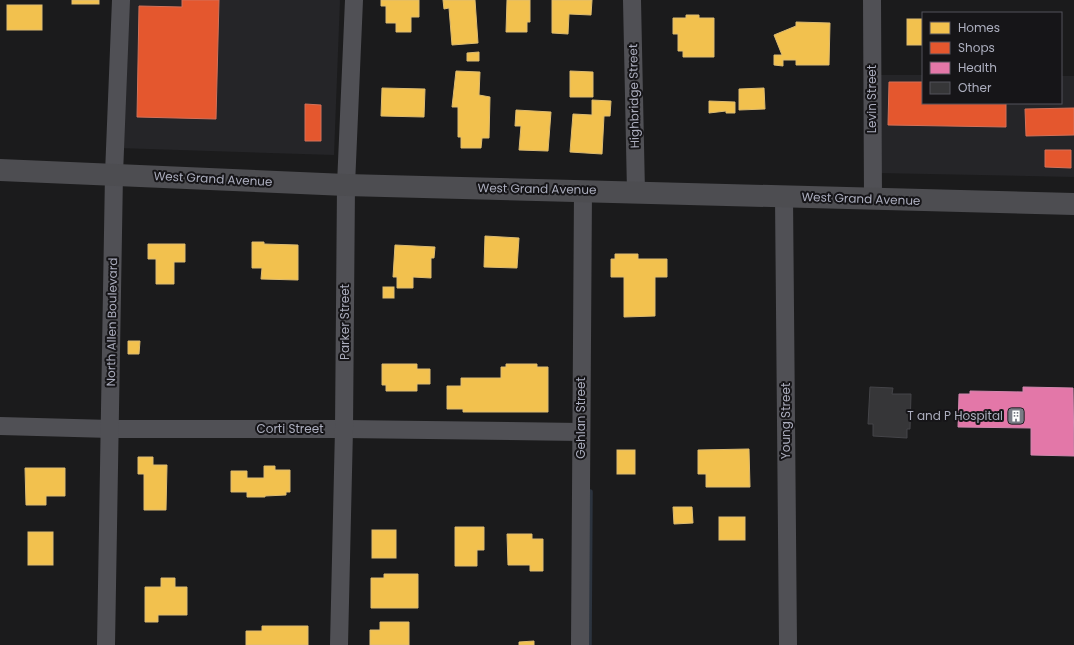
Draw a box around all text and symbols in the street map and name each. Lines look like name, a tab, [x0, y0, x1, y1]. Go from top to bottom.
legend	[922, 12, 1062, 104]
text: Homes	[958, 19, 1000, 36]
text: Shops	[958, 39, 995, 56]
street label: Highbridge Street	[624, 44, 643, 148]
text: Health	[958, 59, 997, 76]
street label: Levin Street	[863, 65, 880, 133]
text: Other	[958, 79, 992, 96]
street label: West Grand Avenue	[153, 167, 273, 190]
street label: West Grand Avenue	[477, 179, 597, 198]
street label: West Grand Avenue	[801, 188, 921, 209]
street label: North Allen Boulevard	[102, 258, 121, 386]
street label: Parker Street	[336, 284, 353, 360]
street label: Gehlan Street	[572, 377, 589, 459]
street label: Young Street	[777, 383, 794, 459]
building icon: T and P Hospital	[1006, 406, 1026, 426]
place label: T and P Hospital	[907, 407, 1003, 424]
street label: Corti Street	[256, 420, 324, 437]

